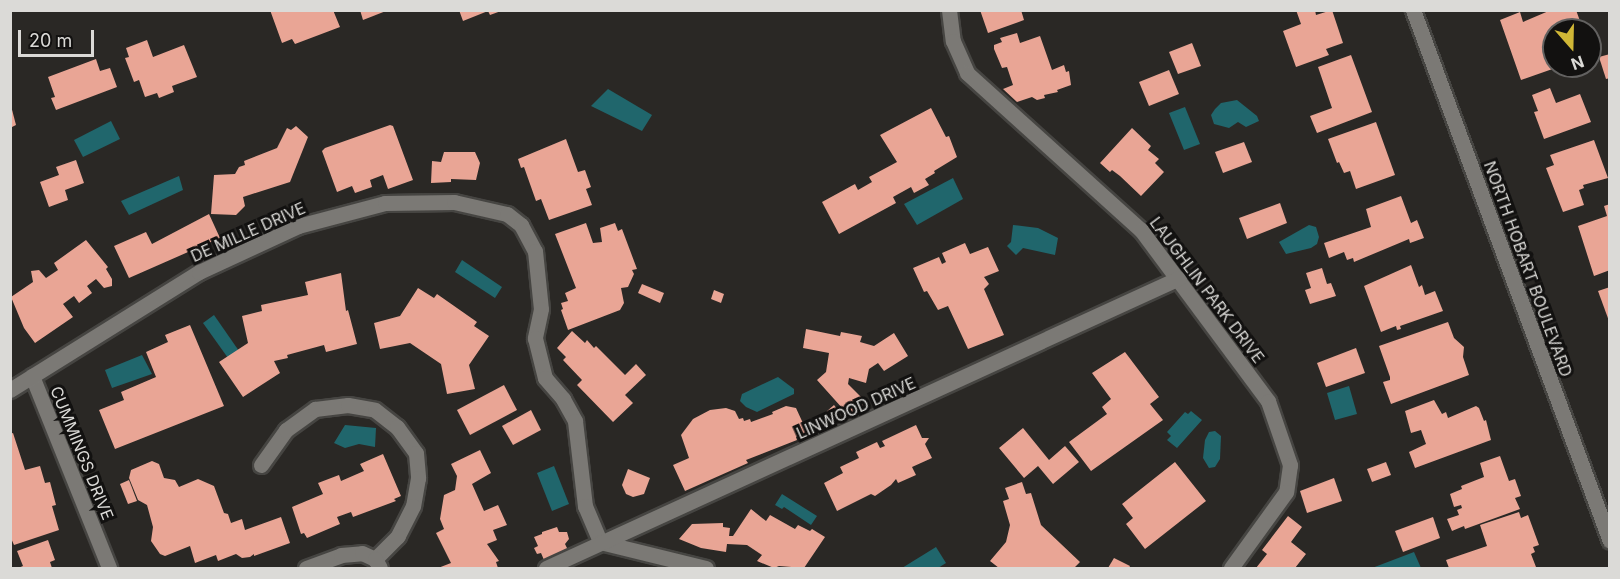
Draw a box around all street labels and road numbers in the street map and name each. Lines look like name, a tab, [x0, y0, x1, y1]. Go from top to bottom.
street label: NORTH HOBART BOULEVARD	[1480, 159, 1576, 379]
street label: DE MILLE DRIVE	[188, 198, 308, 266]
street label: LAUGHLIN PARK DRIVE	[1146, 213, 1268, 367]
street label: LINWOOD DRIVE	[793, 373, 919, 443]
street label: CUMMINGS DRIVE	[46, 383, 118, 523]

